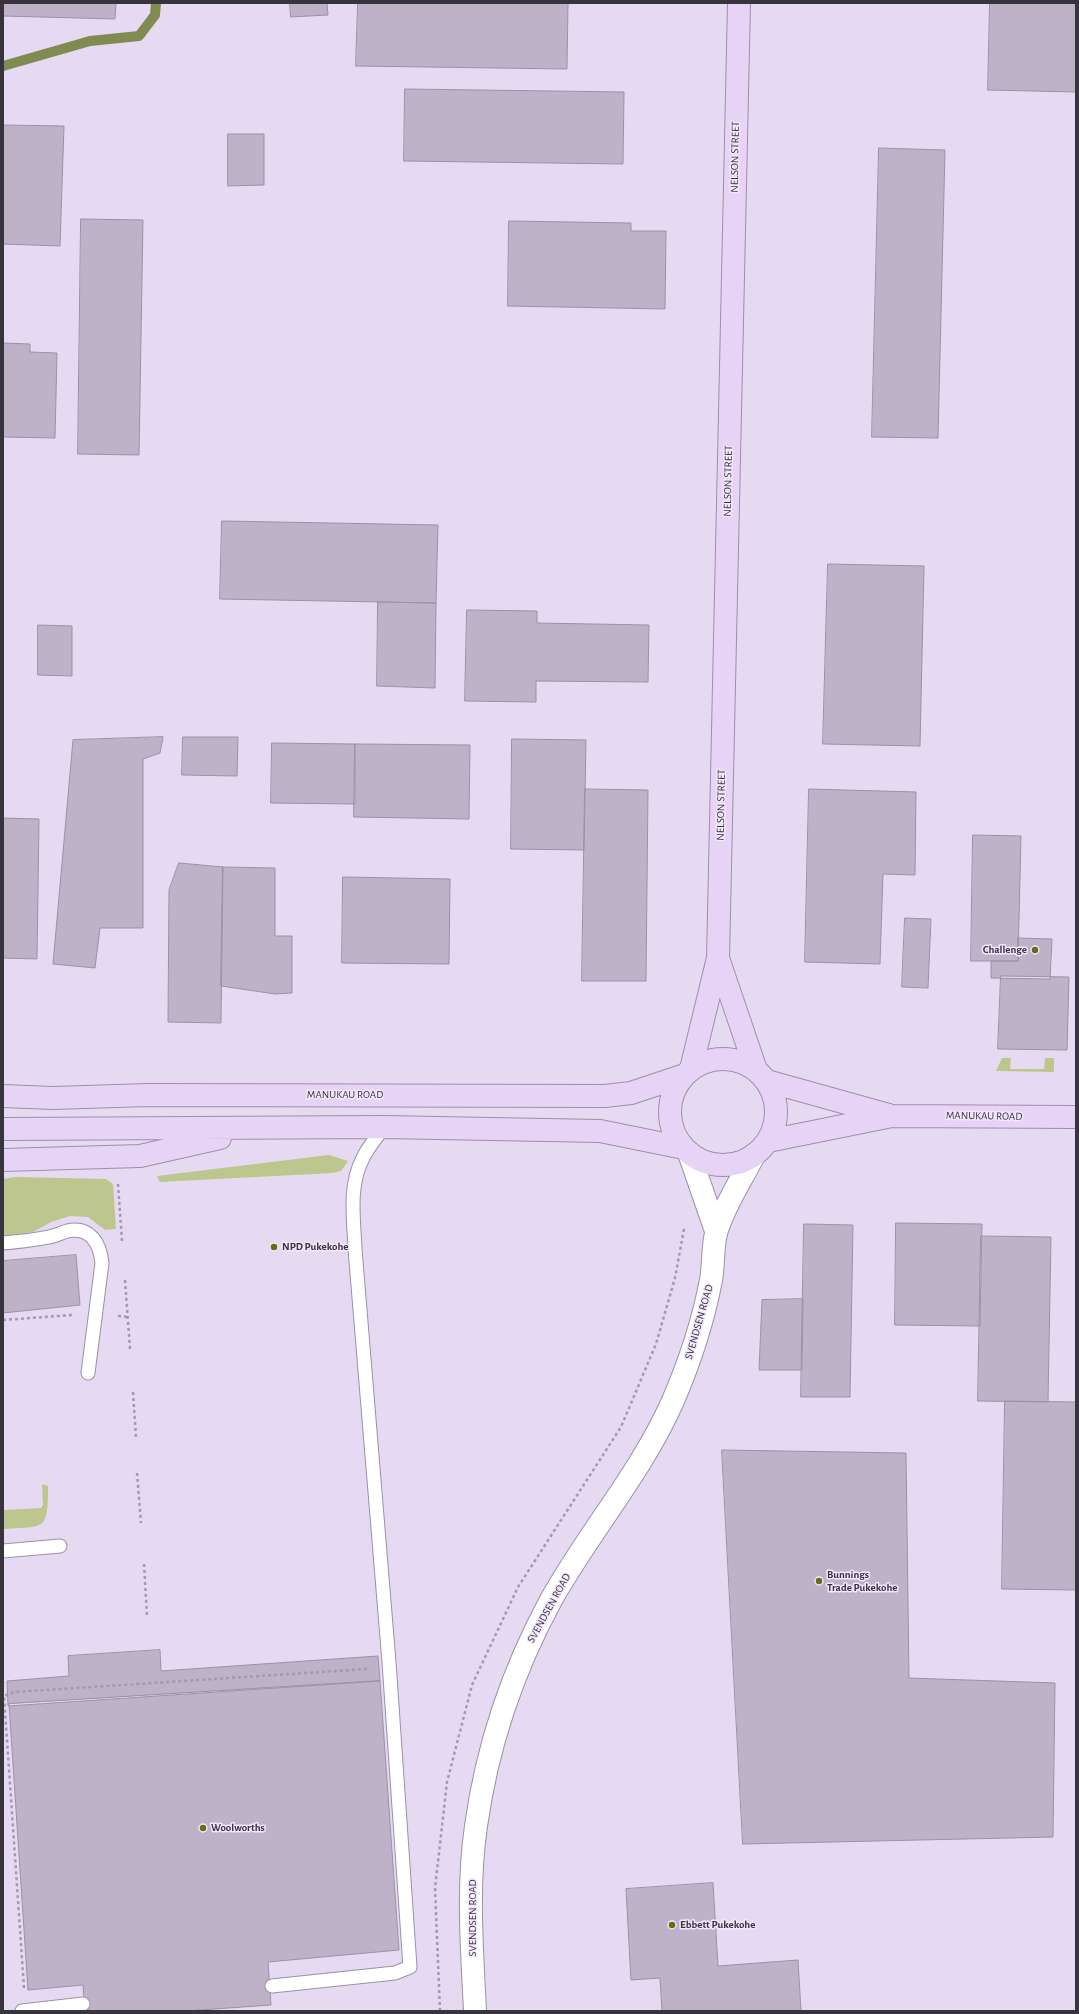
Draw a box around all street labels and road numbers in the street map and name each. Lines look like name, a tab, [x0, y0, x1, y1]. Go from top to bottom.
street label: NELSON STREET	[728, 121, 742, 193]
street label: NELSON STREET	[721, 445, 735, 517]
street label: NELSON STREET	[714, 769, 728, 841]
street label: MANUKAU ROAD	[307, 1088, 383, 1102]
street label: MANUKAU ROAD	[946, 1109, 1022, 1123]
street label: SVENDSEN ROAD	[682, 1283, 716, 1361]
street label: SVENDSEN ROAD	[524, 1571, 574, 1645]
street label: SVENDSEN ROAD	[466, 1879, 480, 1957]

